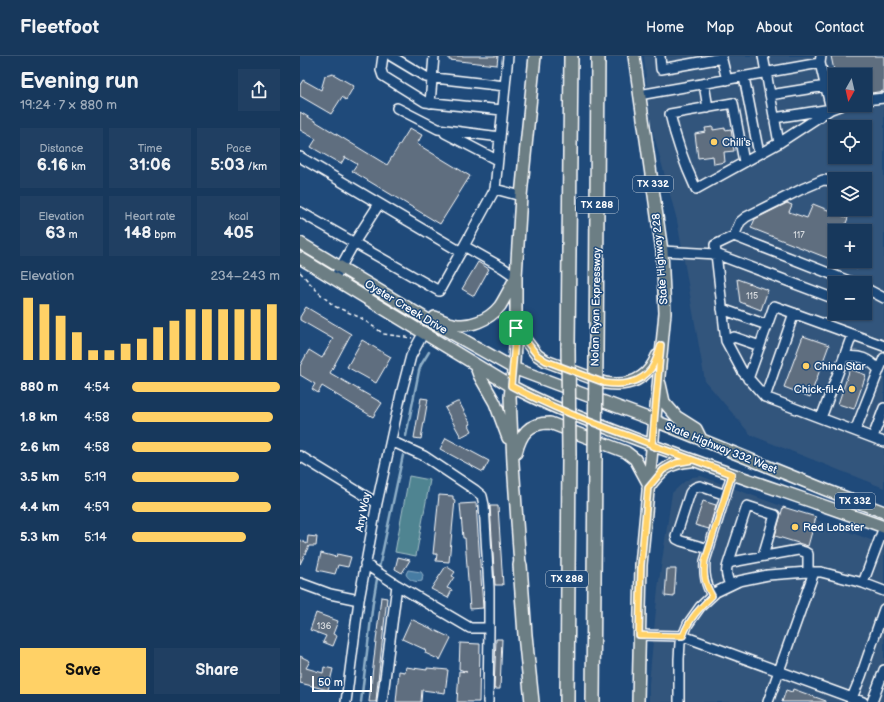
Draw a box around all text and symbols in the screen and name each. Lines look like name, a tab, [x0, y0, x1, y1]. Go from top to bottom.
text: Fleetfoot	[20, 16, 99, 39]
text: Home	[646, 19, 684, 36]
text: Map	[706, 19, 734, 36]
text: About	[756, 19, 793, 36]
text: Contact	[815, 19, 864, 36]
text: Evening run	[20, 68, 139, 95]
north arrow	[828, 68, 872, 112]
map controls	[828, 68, 872, 320]
button: share	[238, 69, 280, 111]
text: 19:24 · 7 × 880 m	[20, 97, 117, 113]
button: locate	[828, 120, 872, 164]
place label: Chili's	[722, 136, 751, 149]
marker: Chili's	[709, 137, 719, 147]
text: Distance	[39, 142, 83, 155]
text: Time	[138, 142, 162, 155]
text: Pace	[226, 142, 251, 155]
text: 6.16	[37, 155, 68, 175]
text: 31:06	[129, 155, 171, 175]
text: 5:03	[210, 155, 245, 175]
text: km	[68, 160, 86, 173]
text: /km	[245, 160, 267, 173]
button: layers	[828, 172, 872, 216]
road number: TX 332	[633, 176, 673, 192]
road number: TX 288	[576, 197, 618, 213]
text: Elevation	[38, 210, 84, 223]
text: Heart rate	[125, 210, 175, 223]
text: kcal	[229, 210, 249, 223]
street label: State Highway 228	[650, 213, 670, 305]
text: 63	[45, 223, 65, 243]
text: 148	[124, 223, 151, 243]
text: 405	[223, 223, 254, 243]
button: +	[828, 224, 872, 268]
text: m	[65, 228, 77, 241]
text: bpm	[151, 228, 176, 241]
house number: 117	[793, 230, 805, 241]
street label: Nolan Ryan Expressway	[588, 248, 604, 366]
text: Elevation	[20, 268, 74, 284]
text: 234–243 m	[210, 268, 280, 284]
button: −	[828, 276, 872, 320]
street label: Oyster Creek Drive	[362, 277, 450, 337]
house number: 115	[746, 291, 758, 302]
pin	[499, 311, 533, 345]
icon: arrive	[505, 317, 527, 339]
place label: China Star	[814, 360, 867, 373]
marker: China Star	[801, 361, 811, 371]
text: 880 m	[20, 379, 58, 395]
text: 4:54	[84, 379, 110, 395]
place label: Chick-fil-A	[794, 383, 844, 396]
marker: Chick-fil-A	[847, 384, 857, 394]
text: 1.8 km	[20, 409, 58, 425]
text: 4:58	[84, 409, 110, 425]
street label: State Highway 332 West	[663, 420, 779, 477]
text: 2.6 km	[20, 439, 60, 455]
text: 4:58	[84, 439, 110, 455]
text: 3.5 km	[20, 469, 59, 485]
text: 5:19	[84, 469, 107, 485]
street label: Any Way	[353, 491, 373, 533]
road number: TX 332	[835, 493, 875, 509]
text: 4.4 km	[20, 499, 60, 515]
text: 4:59	[84, 499, 110, 515]
place label: Red Lobster	[803, 521, 865, 534]
marker: Red Lobster	[790, 522, 800, 532]
text: 5.3 km	[20, 529, 59, 545]
text: 5:14	[84, 529, 107, 545]
road number: TX 288	[546, 571, 588, 587]
house number: 136	[317, 621, 332, 632]
button: Save	[20, 648, 146, 694]
button: Share	[154, 648, 280, 694]
scale bar	[312, 674, 372, 693]
text: 50 m	[318, 676, 343, 689]

